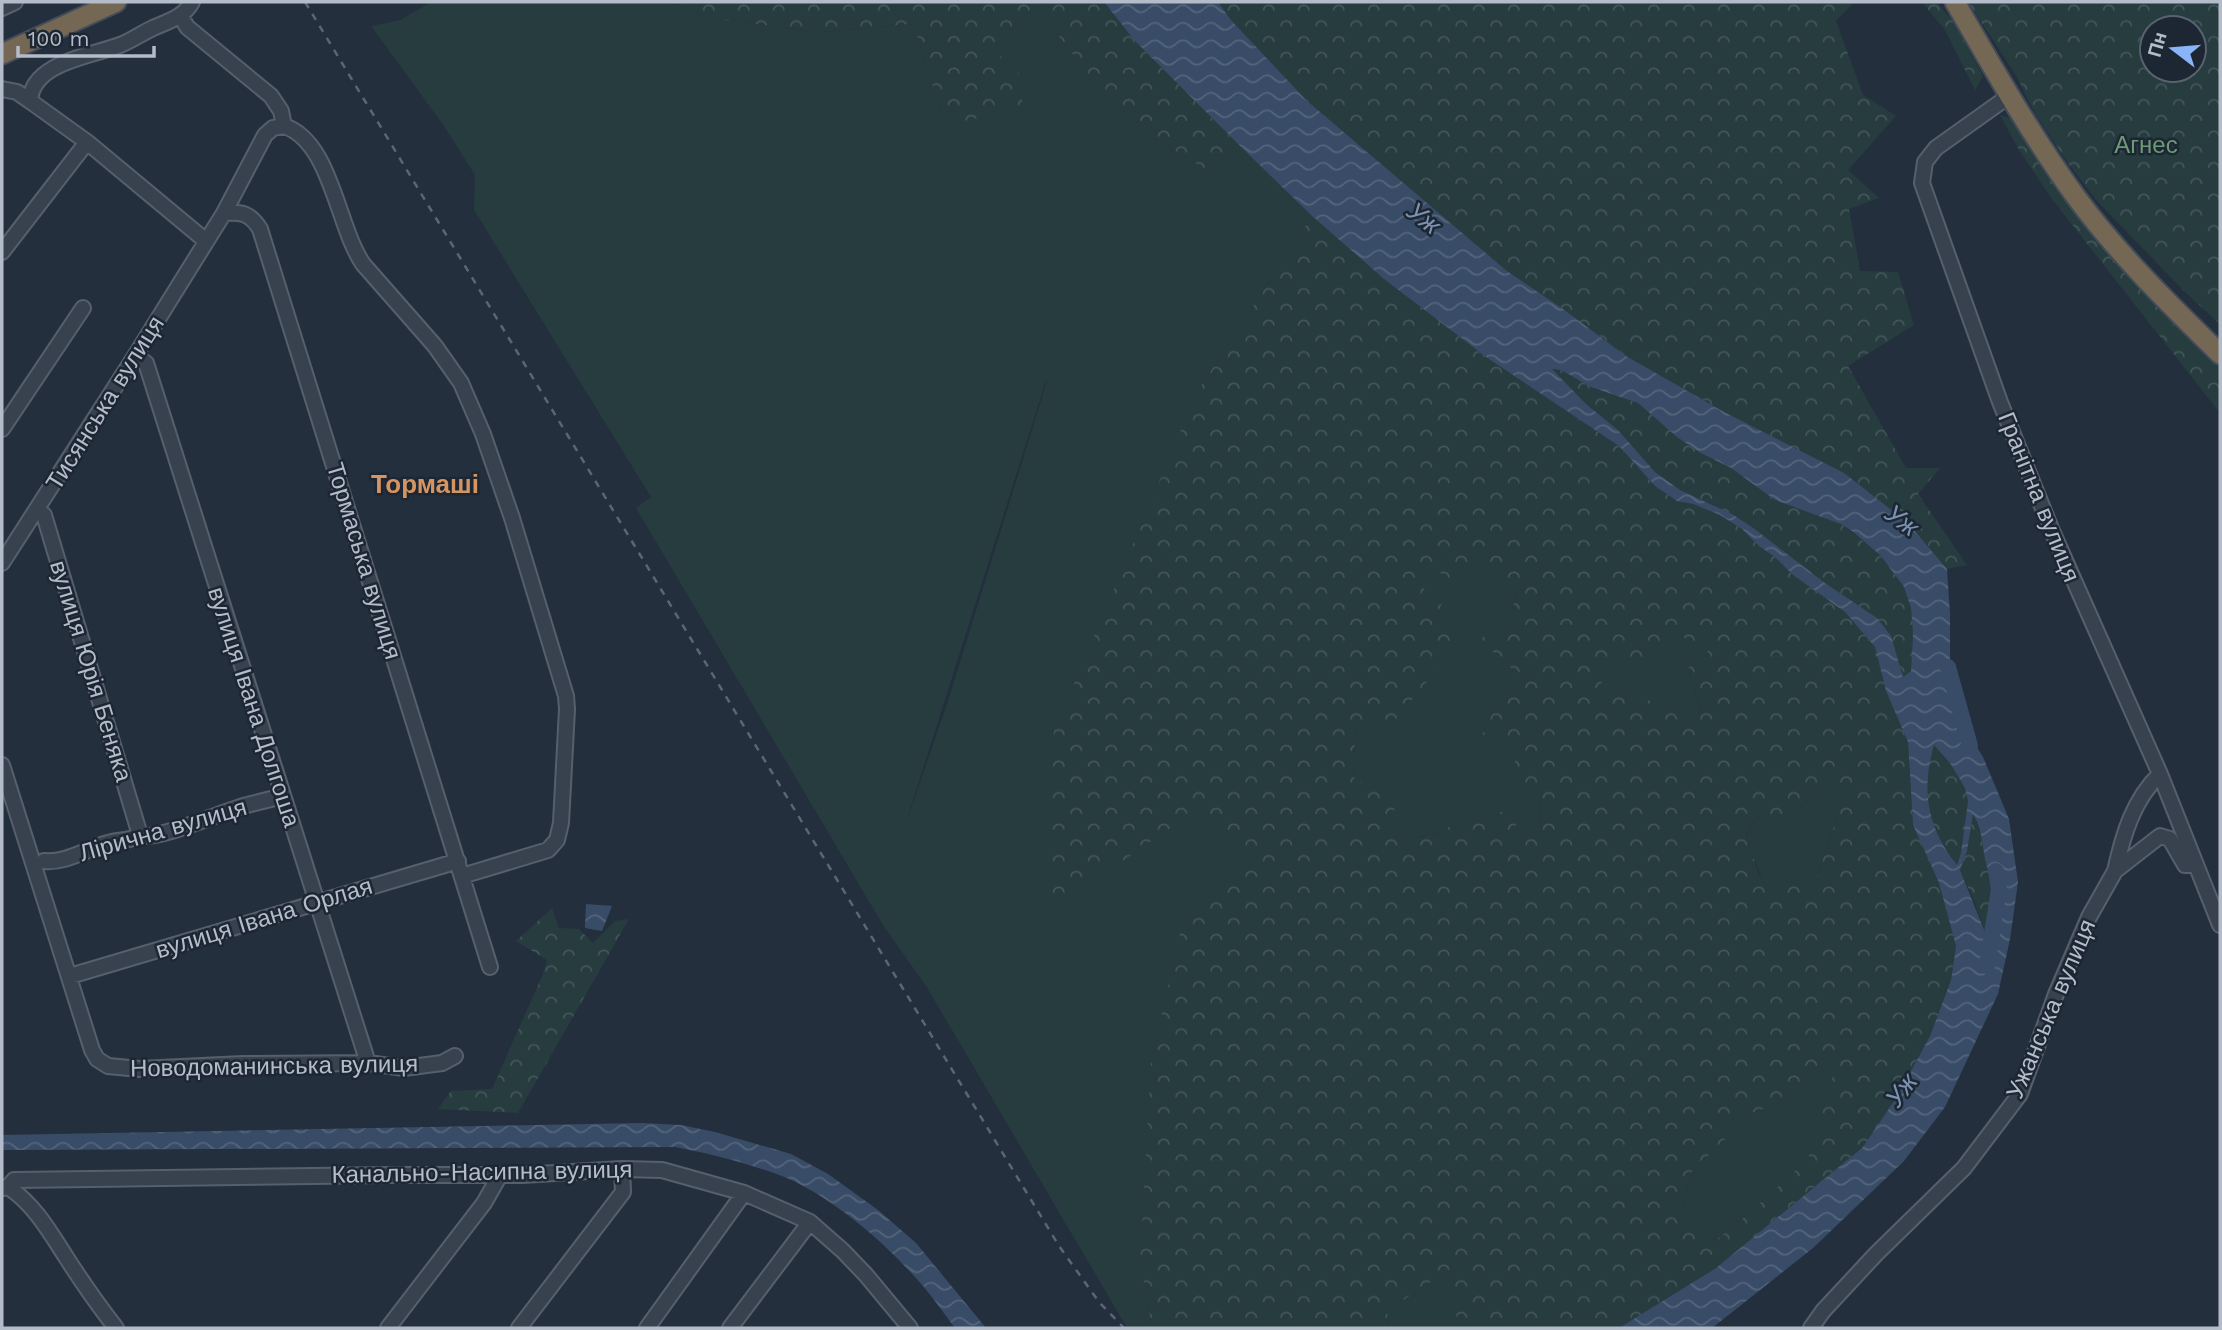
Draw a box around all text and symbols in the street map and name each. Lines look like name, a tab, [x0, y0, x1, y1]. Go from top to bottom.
scale bar	[18, 14, 154, 58]
north arrow	[2138, 14, 2208, 84]
text: 100 m	[28, 26, 90, 51]
text: Пн	[2143, 29, 2172, 60]
park label: Агнес	[2114, 131, 2178, 159]
water label: Уж	[1400, 195, 1448, 241]
street label: Тисянська вулиця	[40, 311, 170, 495]
street label: Гранітна вулиця	[1992, 408, 2086, 586]
street label: Тормаська вулиця	[321, 459, 407, 663]
district label: Тормаші	[371, 469, 479, 499]
water label: Уж	[1879, 497, 1926, 543]
street label: вулиця Юрія Беняка	[44, 557, 138, 786]
street label: вулиця Івана Долгоша	[202, 583, 306, 831]
street label: Лірична вулиця	[76, 793, 250, 867]
street label: вулиця Івана Орлая	[152, 872, 376, 964]
street label: Ужанська вулиця	[2001, 915, 2101, 1103]
street label: Новодоманинська вулиця	[130, 1049, 418, 1083]
water label: Уж	[1878, 1066, 1924, 1113]
street label: Канально-Насипна вулиця	[331, 1155, 633, 1189]

